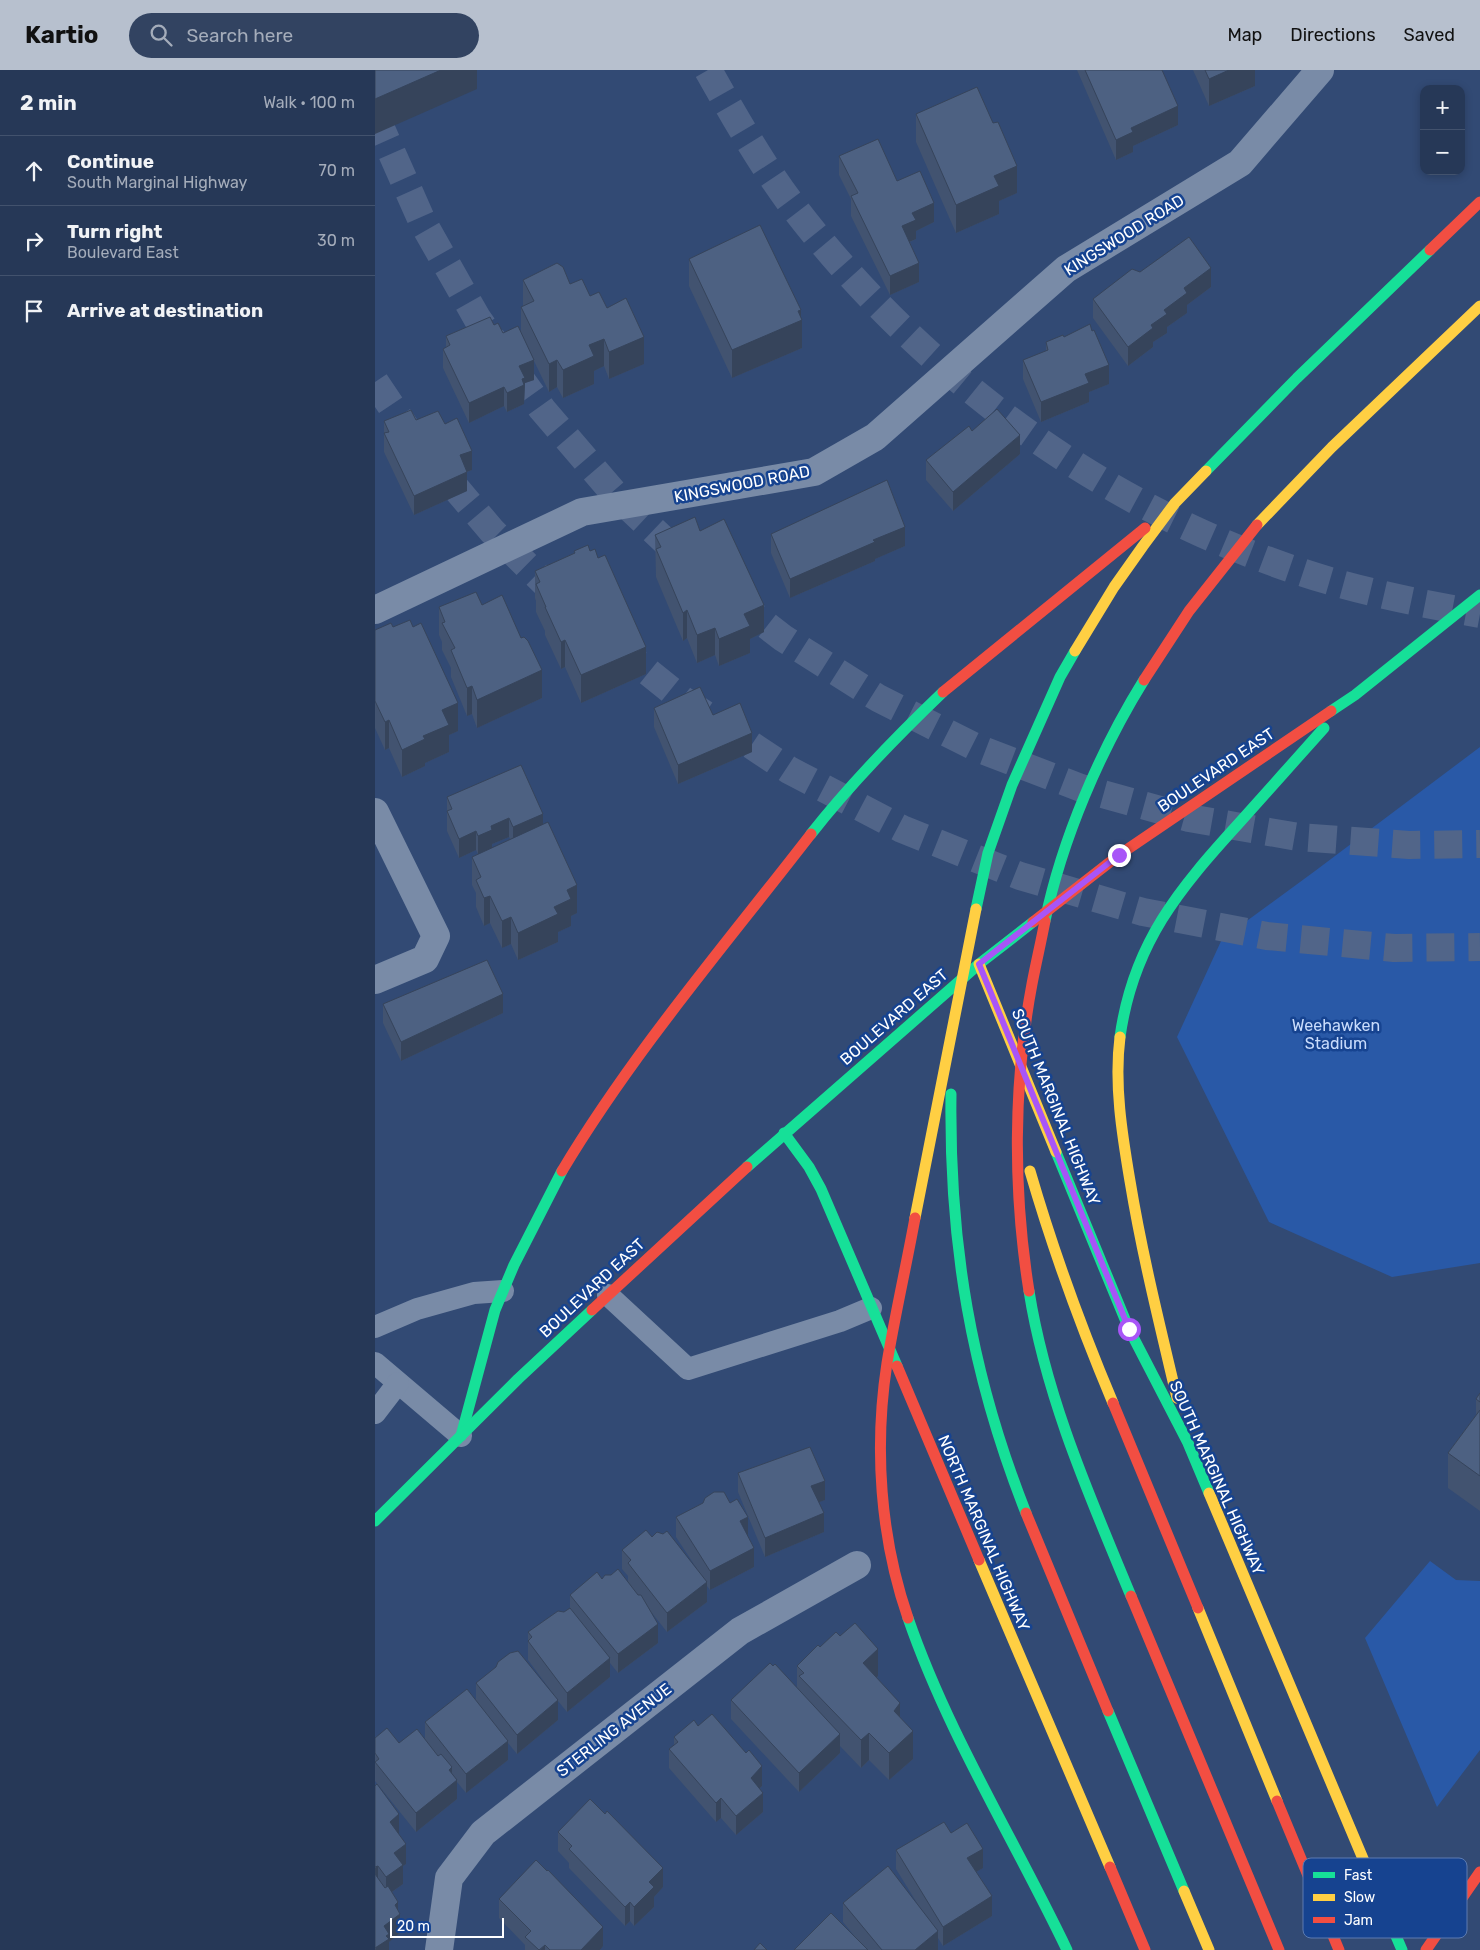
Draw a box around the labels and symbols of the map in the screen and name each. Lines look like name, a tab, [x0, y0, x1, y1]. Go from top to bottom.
street label: KINGSWOOD ROAD	[1060, 190, 1188, 280]
street label: KINGSWOOD ROAD	[673, 462, 811, 506]
street label: BOULEVARD EAST	[1154, 724, 1278, 816]
route end	[1108, 844, 1131, 867]
street label: BOULEVARD EAST	[836, 965, 952, 1069]
street label: SOUTH MARGINAL HIGHWAY	[1008, 1006, 1104, 1208]
park label: Weehawken Stadium	[1292, 1016, 1380, 1053]
street label: BOULEVARD EAST	[536, 1235, 648, 1341]
route start	[1118, 1318, 1141, 1341]
street label: SOUTH MARGINAL HIGHWAY	[1166, 1378, 1268, 1578]
street label: NORTH MARGINAL HIGHWAY	[934, 1432, 1034, 1634]
street label: STERLING AVENUE	[553, 1679, 675, 1781]
legend	[1303, 1858, 1467, 1938]
text: Fast	[1344, 1867, 1373, 1884]
text: Slow	[1344, 1889, 1375, 1906]
text: Jam	[1344, 1912, 1373, 1929]
scale bar	[390, 1915, 504, 1938]

